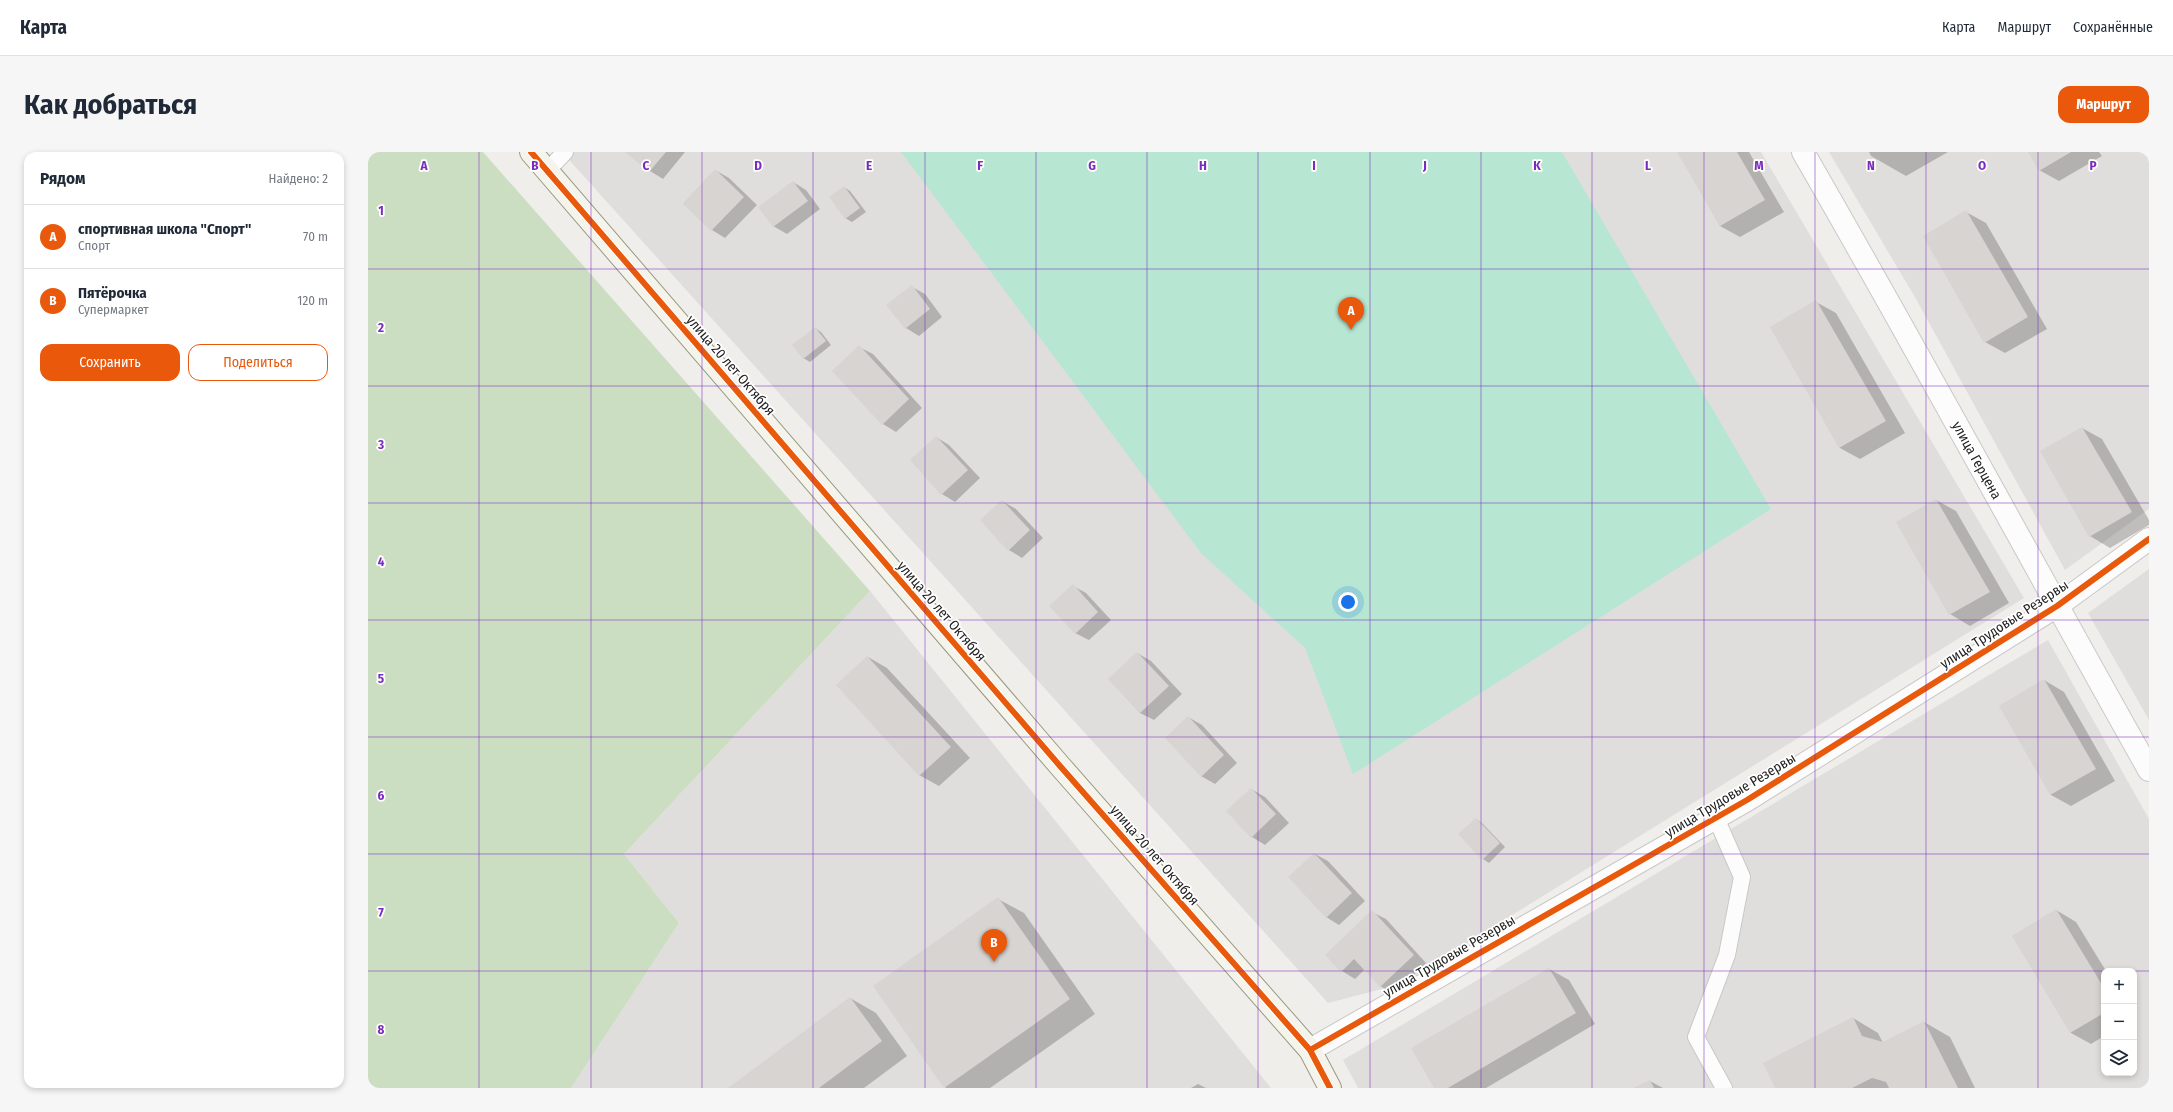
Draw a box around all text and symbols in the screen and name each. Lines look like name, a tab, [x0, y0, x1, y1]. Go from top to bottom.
text: Карта	[20, 16, 67, 39]
text: Карта	[1942, 19, 1975, 36]
text: Маршрут	[1997, 19, 2051, 36]
text: Сохранённые	[2073, 19, 2153, 36]
button: Маршрут	[2058, 86, 2149, 123]
text: Как добраться	[24, 88, 197, 121]
text: A	[419, 158, 428, 173]
text: B	[531, 158, 539, 173]
text: C	[643, 158, 650, 173]
text: D	[754, 158, 762, 173]
text: E	[866, 158, 872, 173]
text: F	[977, 158, 983, 173]
text: G	[1088, 158, 1096, 173]
text: H	[1199, 158, 1207, 173]
text: I	[1312, 158, 1316, 173]
text: J	[1422, 158, 1427, 173]
text: K	[1533, 158, 1541, 173]
text: L	[1645, 158, 1651, 173]
text: M	[1754, 158, 1764, 173]
text: N	[1867, 158, 1875, 173]
text: O	[1978, 158, 1986, 173]
text: P	[2089, 158, 2097, 173]
text: Рядом	[40, 168, 85, 189]
text: Найдено: 2	[269, 171, 328, 186]
text: 1	[378, 203, 384, 218]
text: спортивная школа "Спорт"	[78, 220, 251, 238]
text: A	[49, 229, 57, 244]
text: 70 m	[303, 229, 328, 244]
text: Спорт	[78, 238, 110, 253]
text: Пятёрочка	[78, 284, 147, 302]
text: B	[49, 293, 57, 308]
text: 120 m	[297, 293, 328, 308]
pin: A	[1338, 297, 1364, 330]
text: Супермаркет	[78, 302, 149, 317]
street label: улица 20 лет Октября	[683, 312, 779, 419]
text: 2	[377, 320, 384, 335]
button: Сохранить	[40, 344, 180, 381]
button: Поделиться	[188, 344, 328, 381]
street label: улица Герцена	[1948, 418, 2005, 502]
text: 3	[377, 437, 384, 452]
text: 4	[378, 554, 385, 569]
street label: улица 20 лет Октября	[894, 558, 990, 665]
street label: улица Трудовые Резервы	[1937, 577, 2072, 672]
your location	[1338, 592, 1358, 612]
text: 5	[378, 671, 384, 686]
street label: улица Трудовые Резервы	[1662, 750, 1799, 841]
text: 6	[378, 788, 385, 803]
street label: улица 20 лет Октября	[1107, 802, 1203, 909]
text: 7	[378, 905, 384, 920]
street label: улица Трудовые Резервы	[1380, 912, 1518, 1001]
pin: B	[981, 929, 1007, 962]
map controls	[2101, 968, 2137, 1076]
button: +	[2101, 968, 2137, 1004]
button: −	[2101, 1004, 2137, 1040]
text: 8	[378, 1022, 385, 1037]
button: layers	[2101, 1040, 2137, 1076]

